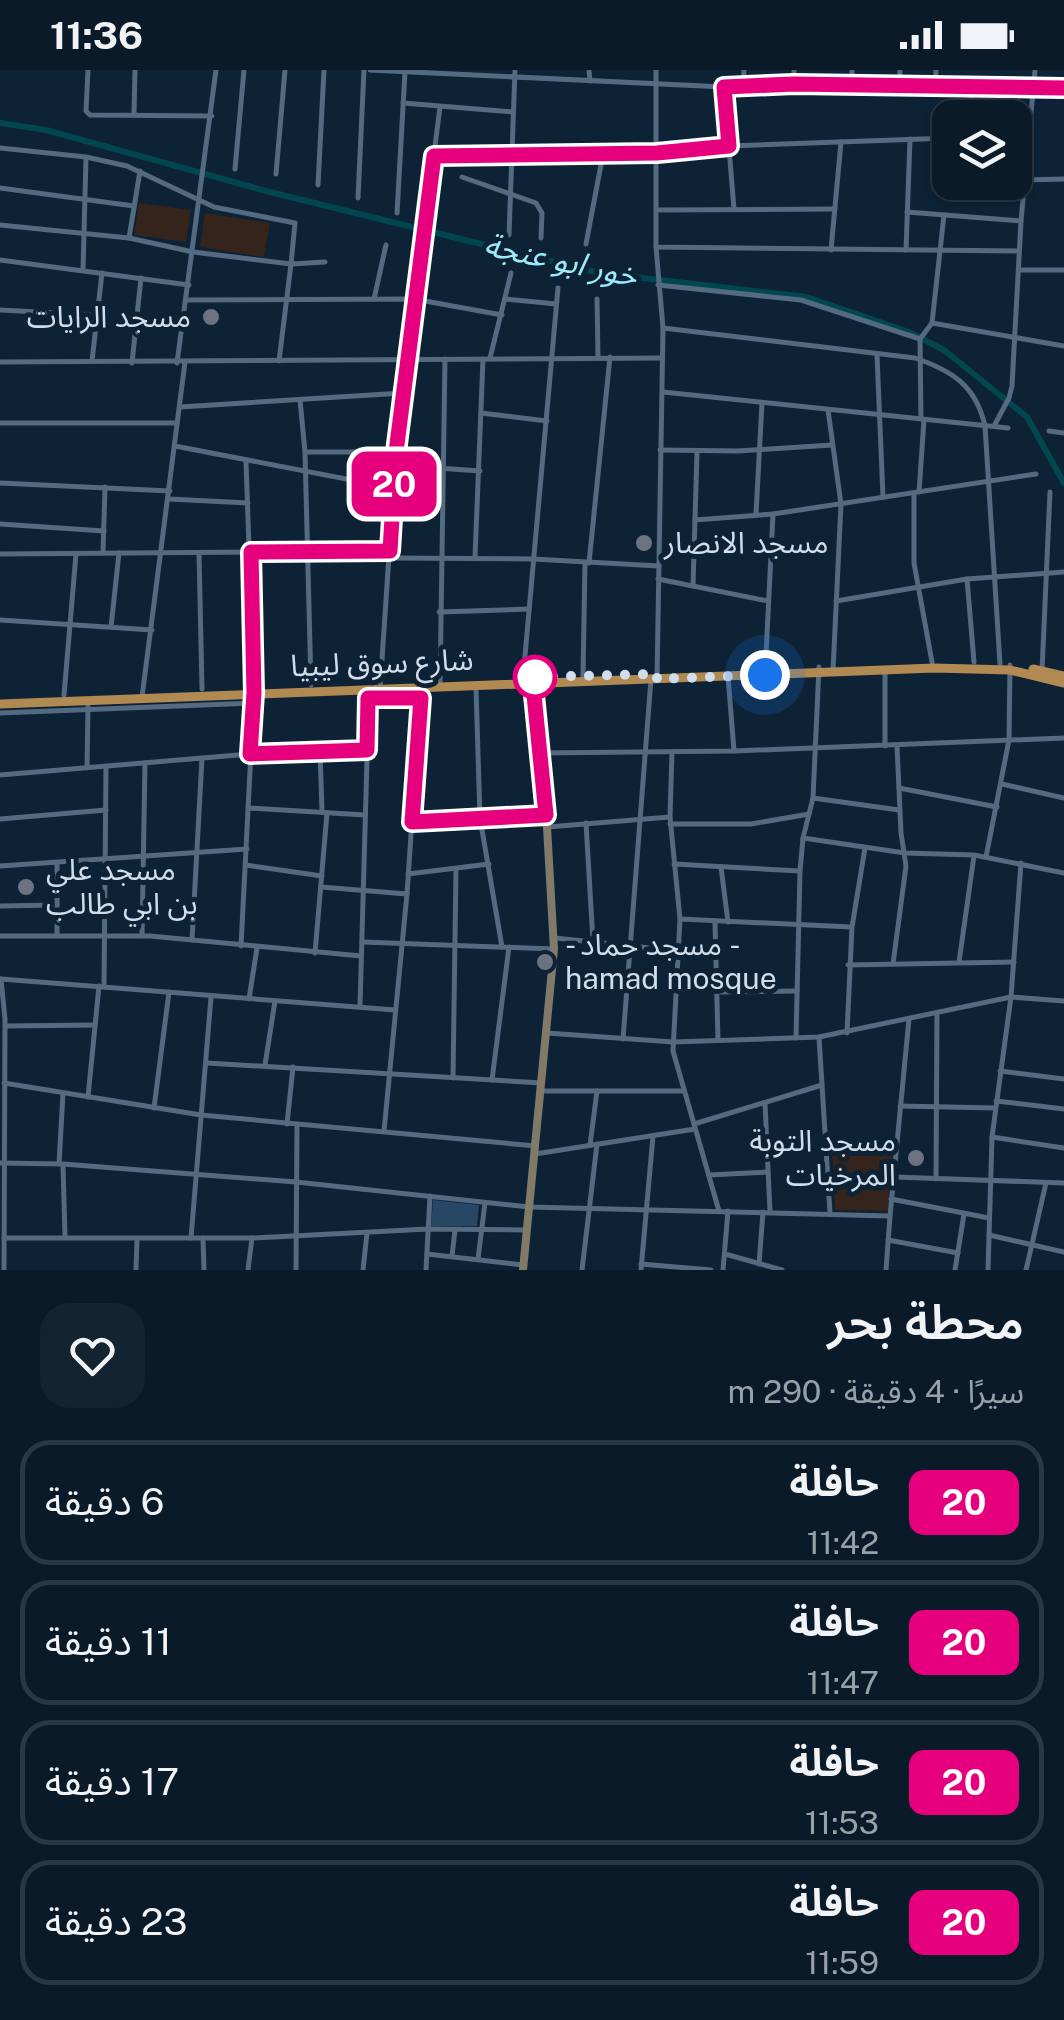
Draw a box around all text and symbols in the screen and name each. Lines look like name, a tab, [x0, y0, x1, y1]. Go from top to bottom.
text: 11:36	[50, 13, 143, 58]
map controls	[932, 100, 1032, 200]
button: layers	[932, 100, 1032, 200]
water label: خور ابو عنجة	[481, 225, 642, 295]
place label: مسجد الرايات	[27, 298, 191, 334]
marker: مسجد الرايات	[200, 306, 222, 328]
line badge: 20	[349, 452, 439, 516]
text: 20	[372, 464, 416, 505]
place label: مسجد الانصار	[663, 524, 829, 560]
marker: مسجد الانصار	[633, 532, 655, 554]
street label: شارع سوق ليبيا	[290, 641, 474, 688]
your location	[740, 650, 790, 700]
unlabelled marker	[514, 656, 556, 698]
place label: مسجد علي بن ابي طالب	[46, 851, 197, 927]
marker: مسجد علي بن ابي طالب	[15, 876, 37, 898]
place label: - مسجد حماد - hamad mosque	[565, 926, 777, 996]
marker: - مسجد حماد - hamad mosque	[534, 951, 556, 973]
place label: مسجد التوبة المرخيات	[749, 1122, 896, 1192]
marker: مسجد التوبة المرخيات	[905, 1147, 927, 1169]
text: محطة بحر	[828, 1293, 1024, 1350]
button: heart	[40, 1303, 145, 1408]
text: سيرًا · 4 دقيقة · 290 m	[727, 1373, 1024, 1410]
text: حافلة	[790, 1460, 879, 1505]
text: 6 دقيقة	[45, 1479, 164, 1524]
text: 20	[942, 1482, 986, 1523]
text: 11:42	[807, 1524, 879, 1561]
text: حافلة	[790, 1600, 879, 1645]
text: 11 دقيقة	[45, 1619, 172, 1664]
text: 20	[942, 1622, 986, 1663]
text: 11:47	[807, 1664, 879, 1701]
text: حافلة	[790, 1740, 879, 1785]
text: 17 دقيقة	[45, 1759, 179, 1804]
text: 20	[942, 1762, 986, 1803]
text: 11:53	[805, 1804, 879, 1841]
text: حافلة	[790, 1880, 879, 1925]
text: 23 دقيقة	[45, 1899, 187, 1944]
text: 20	[942, 1902, 986, 1943]
text: 11:59	[805, 1944, 879, 1981]

